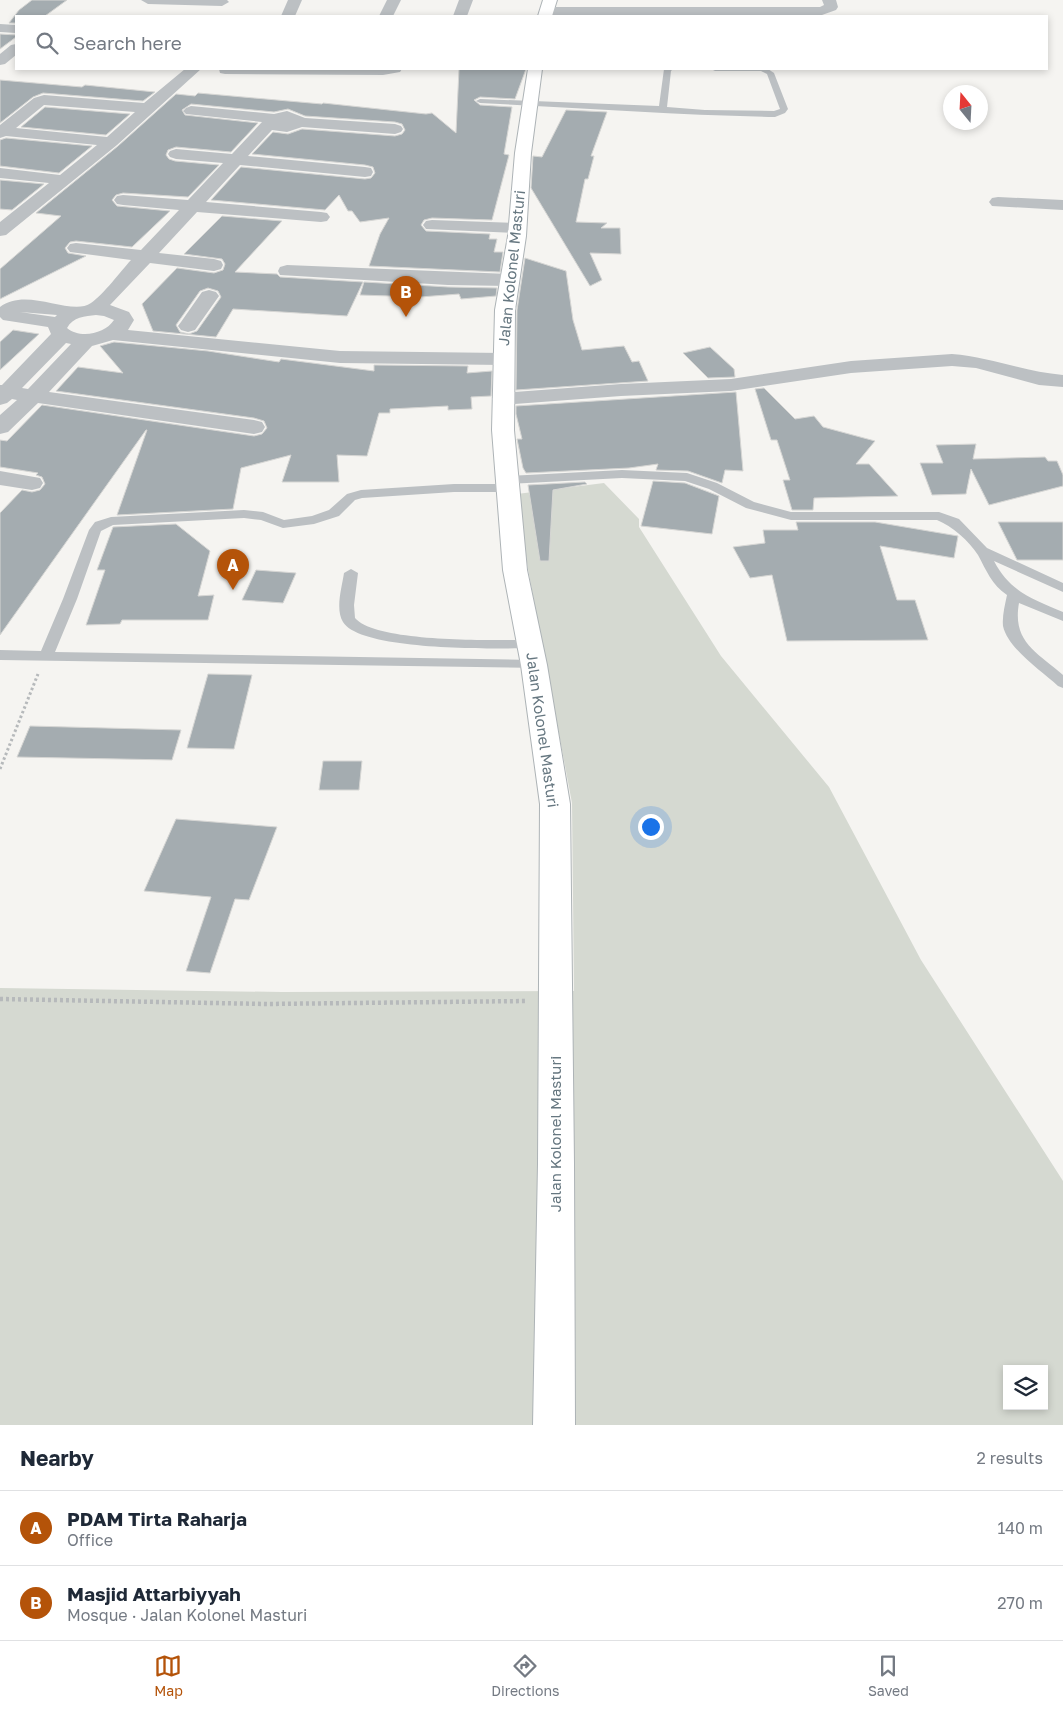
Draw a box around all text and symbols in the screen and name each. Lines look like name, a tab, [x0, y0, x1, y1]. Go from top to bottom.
search box	[15, 15, 1048, 70]
icon: search	[33, 29, 61, 57]
text: Search here	[73, 31, 182, 54]
north arrow	[943, 85, 988, 130]
street label: Jalan Kolonel Masturi	[494, 189, 528, 347]
pin: B	[390, 276, 422, 317]
pin: A	[217, 549, 249, 590]
street label: Jalan Kolonel Masturi	[523, 651, 563, 809]
your location	[638, 814, 664, 840]
street label: Jalan Kolonel Masturi	[546, 1056, 564, 1212]
map controls	[1003, 1365, 1048, 1410]
button: layers	[1003, 1365, 1048, 1410]
text: Nearby	[20, 1445, 94, 1471]
text: 2 results	[977, 1448, 1043, 1468]
text: PDAM Tirta Raharja	[67, 1507, 247, 1530]
text: A	[30, 1518, 42, 1538]
text: 140 m	[997, 1518, 1043, 1538]
text: Office	[67, 1530, 113, 1550]
text: Masjid Attarbiyyah	[67, 1582, 241, 1605]
text: B	[30, 1593, 42, 1613]
text: 270 m	[997, 1593, 1043, 1613]
text: Mosque · Jalan Kolonel Masturi	[67, 1605, 307, 1625]
tab: Map	[154, 1652, 183, 1699]
tab: Directions	[491, 1652, 560, 1699]
tab: Saved	[868, 1652, 909, 1699]

